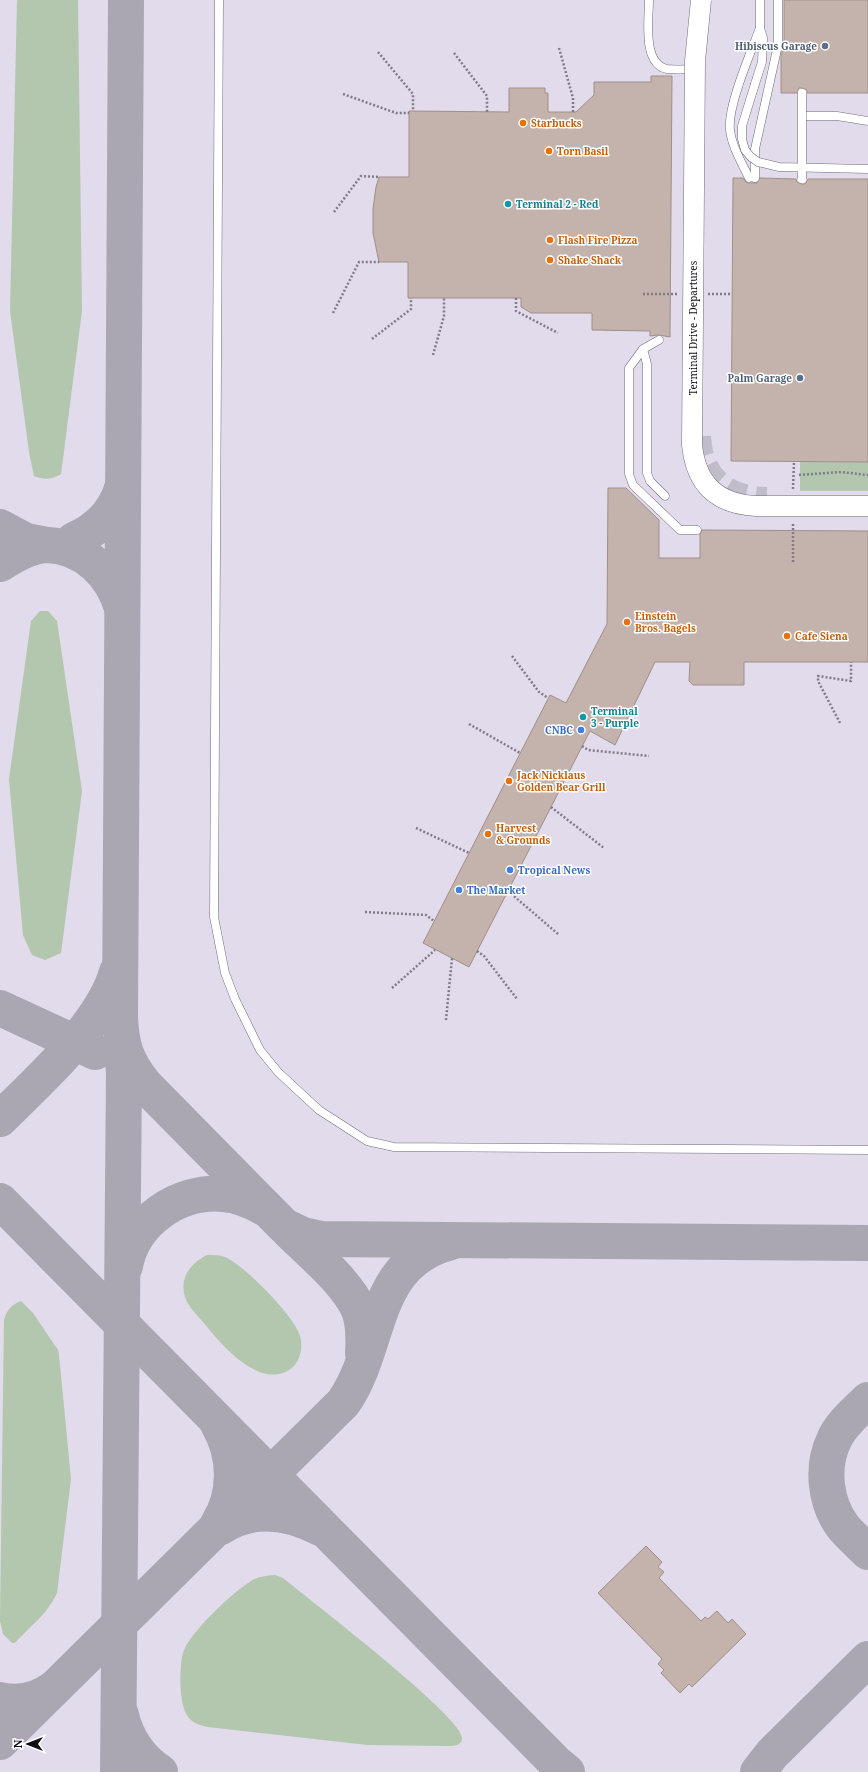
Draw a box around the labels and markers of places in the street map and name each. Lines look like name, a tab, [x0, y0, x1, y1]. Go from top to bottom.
place label: Hibiscus Garage	[735, 39, 817, 53]
marker: Hibiscus Garage	[820, 41, 830, 51]
place label: Starbucks	[531, 116, 582, 130]
marker: Starbucks	[518, 118, 528, 128]
place label: Torn Basil	[557, 144, 609, 158]
marker: Torn Basil	[544, 146, 554, 156]
place label: Terminal 2 - Red	[516, 197, 599, 211]
marker: Terminal 2 - Red	[503, 199, 513, 209]
place label: Flash Fire Pizza	[558, 233, 638, 247]
marker: Flash Fire Pizza	[545, 235, 555, 245]
place label: Shake Shack	[558, 253, 622, 267]
marker: Shake Shack	[545, 255, 555, 265]
place label: Palm Garage	[728, 371, 792, 385]
marker: Palm Garage	[795, 373, 805, 383]
place label: Einstein Bros. Bagels	[635, 609, 696, 635]
marker: Einstein Bros. Bagels	[622, 617, 632, 627]
place label: Cafe Siena	[795, 629, 848, 643]
marker: Cafe Siena	[782, 631, 792, 641]
place label: Terminal 3 - Purple	[591, 704, 639, 730]
marker: Terminal 3 - Purple	[578, 712, 588, 722]
place label: CNBC	[545, 723, 573, 737]
marker: CNBC	[576, 725, 586, 735]
place label: Jack Nicklaus Golden Bear Grill	[516, 768, 606, 794]
marker: Jack Nicklaus Golden Bear Grill	[504, 776, 514, 786]
place label: Harvest & Grounds	[496, 821, 551, 847]
marker: Harvest & Grounds	[483, 829, 493, 839]
place label: Tropical News	[518, 863, 590, 877]
marker: Tropical News	[505, 865, 515, 875]
place label: The Market	[467, 883, 525, 897]
marker: The Market	[454, 885, 464, 895]

